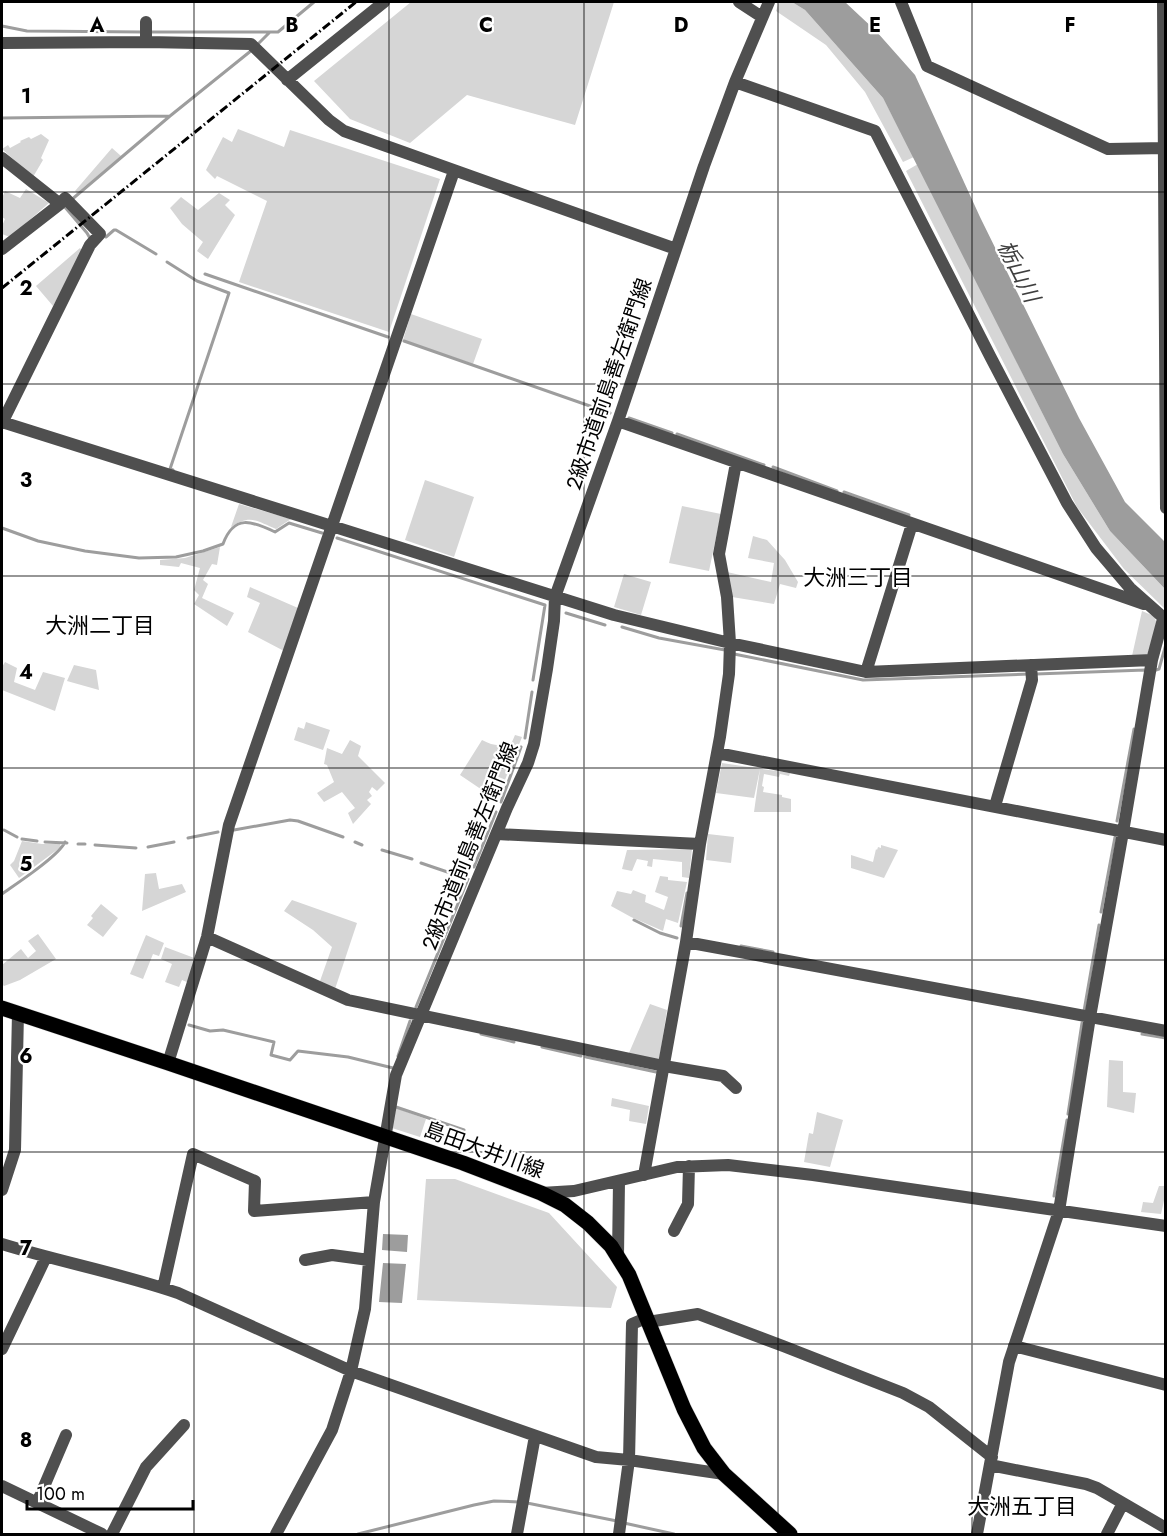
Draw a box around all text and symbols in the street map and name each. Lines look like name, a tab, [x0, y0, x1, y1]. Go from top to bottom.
text: A	[89, 11, 105, 40]
text: B	[285, 11, 299, 40]
text: C	[479, 11, 493, 40]
text: D	[674, 11, 688, 40]
text: E	[869, 11, 881, 40]
text: F	[1064, 11, 1076, 40]
text: 1	[21, 82, 31, 111]
water label: 栃山川	[990, 234, 1049, 309]
text: 2	[19, 274, 33, 303]
street label: 2級市道前島善左衛門線	[559, 274, 659, 494]
text: 3	[20, 466, 32, 495]
district label: 大洲三丁目	[803, 561, 913, 593]
district label: 大洲二丁目	[45, 609, 155, 641]
text: 4	[19, 658, 33, 687]
street label: 2級市道前島善左衛門線	[415, 737, 525, 955]
text: 5	[20, 850, 33, 879]
text: 6	[19, 1042, 33, 1071]
street label: 島田大井川線	[420, 1114, 548, 1186]
text: 7	[20, 1234, 33, 1263]
text: 8	[20, 1426, 32, 1455]
scale bar	[27, 1473, 194, 1511]
text: 100 m	[36, 1481, 85, 1507]
district label: 大洲五丁目	[967, 1490, 1077, 1522]

